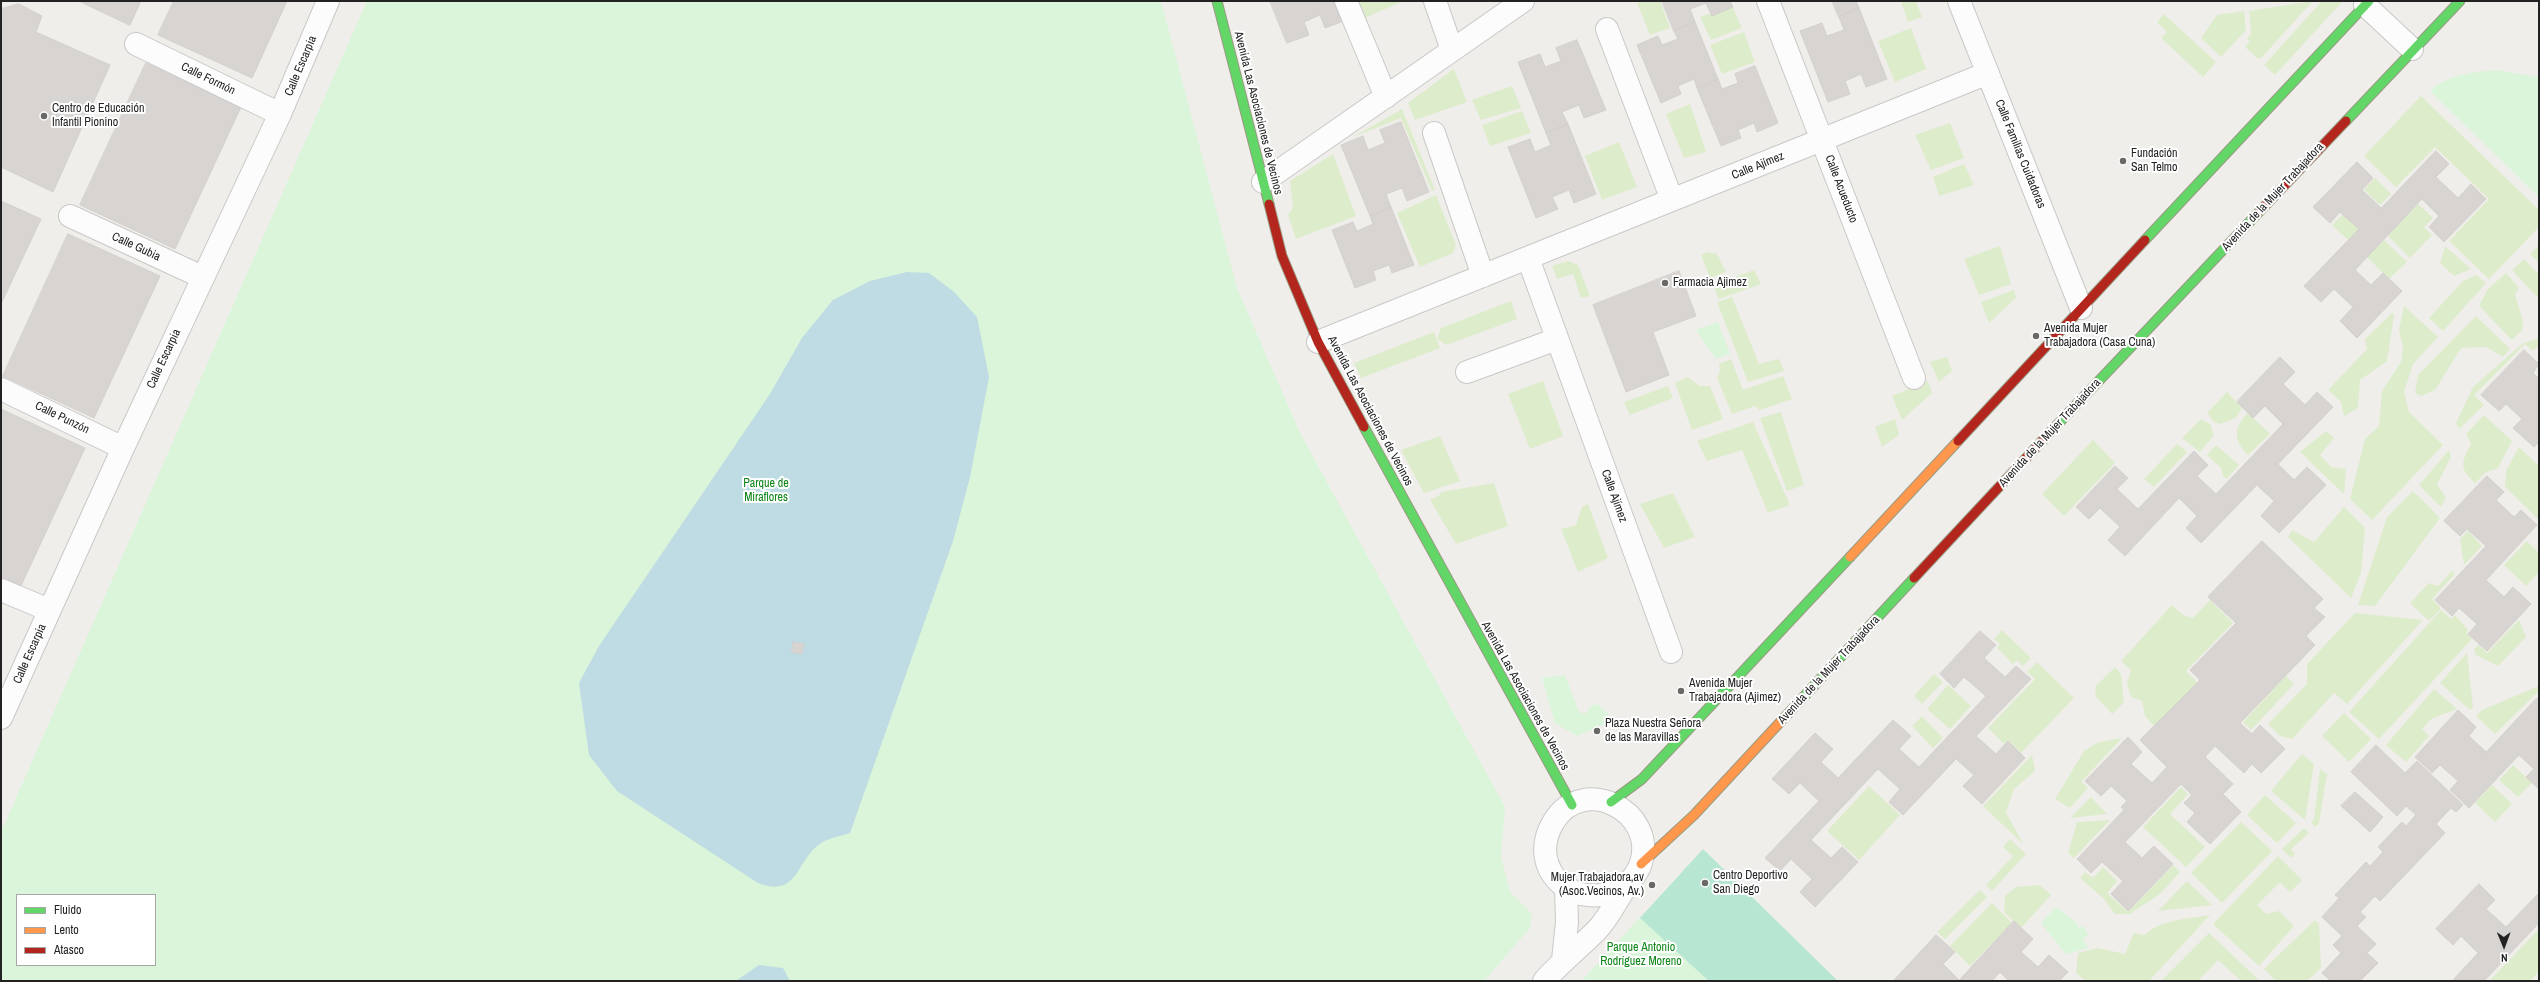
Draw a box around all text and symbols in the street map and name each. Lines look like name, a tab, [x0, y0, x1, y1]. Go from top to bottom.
street label: Avenida Las Asociaciones de Vecinos	[1231, 30, 1285, 196]
street label: Calle Escarpia	[282, 34, 320, 98]
street label: Calle Formón	[179, 60, 237, 98]
street label: Calle Familias Cuidadoras	[1992, 98, 2048, 210]
place label: Centro de Educación Infantil Pionino	[52, 102, 144, 130]
marker: Centro de Educación Infantil Pionino	[39, 111, 49, 121]
street label: Avenida de la Mujer Trabajadora	[2219, 140, 2327, 254]
place label: Fundación San Telmo	[2131, 147, 2177, 175]
street label: Calle Ajímez	[1730, 149, 1786, 183]
street label: Calle Acueducto	[1821, 153, 1861, 225]
marker: Fundación San Telmo	[2118, 156, 2128, 166]
street label: Calle Gubia	[109, 229, 163, 265]
place label: Farmacia Ajimez	[1673, 276, 1747, 290]
marker: Farmacia Ajimez	[1660, 278, 1670, 288]
place label: Avenida Mujer Trabajadora (Casa Cuna)	[2044, 322, 2155, 350]
street label: Calle Escarpia	[144, 327, 184, 391]
marker: Avenida Mujer Trabajadora (Casa Cuna)	[2031, 331, 2041, 341]
street label: Avenida Las Asociaciones de Vecinos	[1324, 334, 1416, 488]
street label: Avenida de la Mujer Trabajadora	[1996, 376, 2104, 490]
street label: Calle Punzón	[33, 399, 91, 437]
street label: Calle Ajímez	[1598, 468, 1630, 524]
park label: Parque de Miraflores	[743, 477, 789, 505]
street label: Avenida de la Mujer Trabajadora	[1775, 613, 1883, 727]
street label: Avenida Las Asociaciones de Vecinos	[1478, 619, 1572, 773]
street label: Calle Escarpia	[10, 622, 50, 686]
place label: Avenida Mujer Trabajadora (Ajimez)	[1689, 677, 1781, 705]
marker: Avenida Mujer Trabajadora (Ajimez)	[1676, 686, 1686, 696]
place label: Plaza Nuestra Señora de las Maravillas	[1605, 717, 1701, 745]
marker: Plaza Nuestra Señora de las Maravillas	[1592, 726, 1602, 736]
place label: Centro Deportivo San Diego	[1713, 869, 1788, 897]
place label: Mujer Trabajadora,av (Asoc.Vecinos, Av.)	[1551, 871, 1644, 899]
marker: Centro Deportivo San Diego	[1700, 878, 1710, 888]
marker: Mujer Trabajadora,av (Asoc.Vecinos, Av.)	[1647, 880, 1657, 890]
legend	[16, 894, 156, 966]
text: Fluido	[54, 902, 81, 918]
text: Lento	[54, 922, 79, 938]
north arrow	[2484, 926, 2524, 966]
park label: Parque Antonio Rodríguez Moreno	[1600, 941, 1682, 969]
text: Atasco	[54, 942, 84, 958]
text: N	[2501, 951, 2508, 965]

